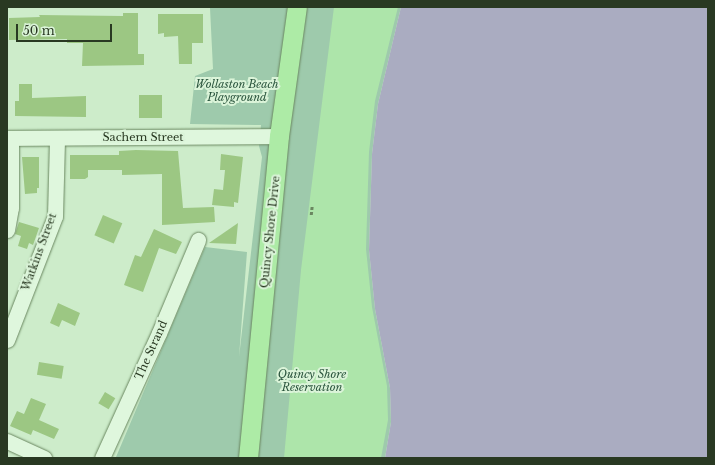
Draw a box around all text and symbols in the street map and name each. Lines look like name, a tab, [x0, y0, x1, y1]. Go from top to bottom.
scale bar	[18, 16, 114, 42]
text: 50 m	[23, 23, 55, 38]
park label: Wollaston Beach Playground	[195, 78, 279, 104]
street label: Sachem Street	[102, 130, 184, 144]
street label: Quincy Shore Drive	[258, 175, 282, 289]
street label: Watkins Street	[19, 211, 59, 293]
street label: The Strand	[132, 318, 170, 382]
park label: Quincy Shore Reservation	[278, 368, 346, 394]

